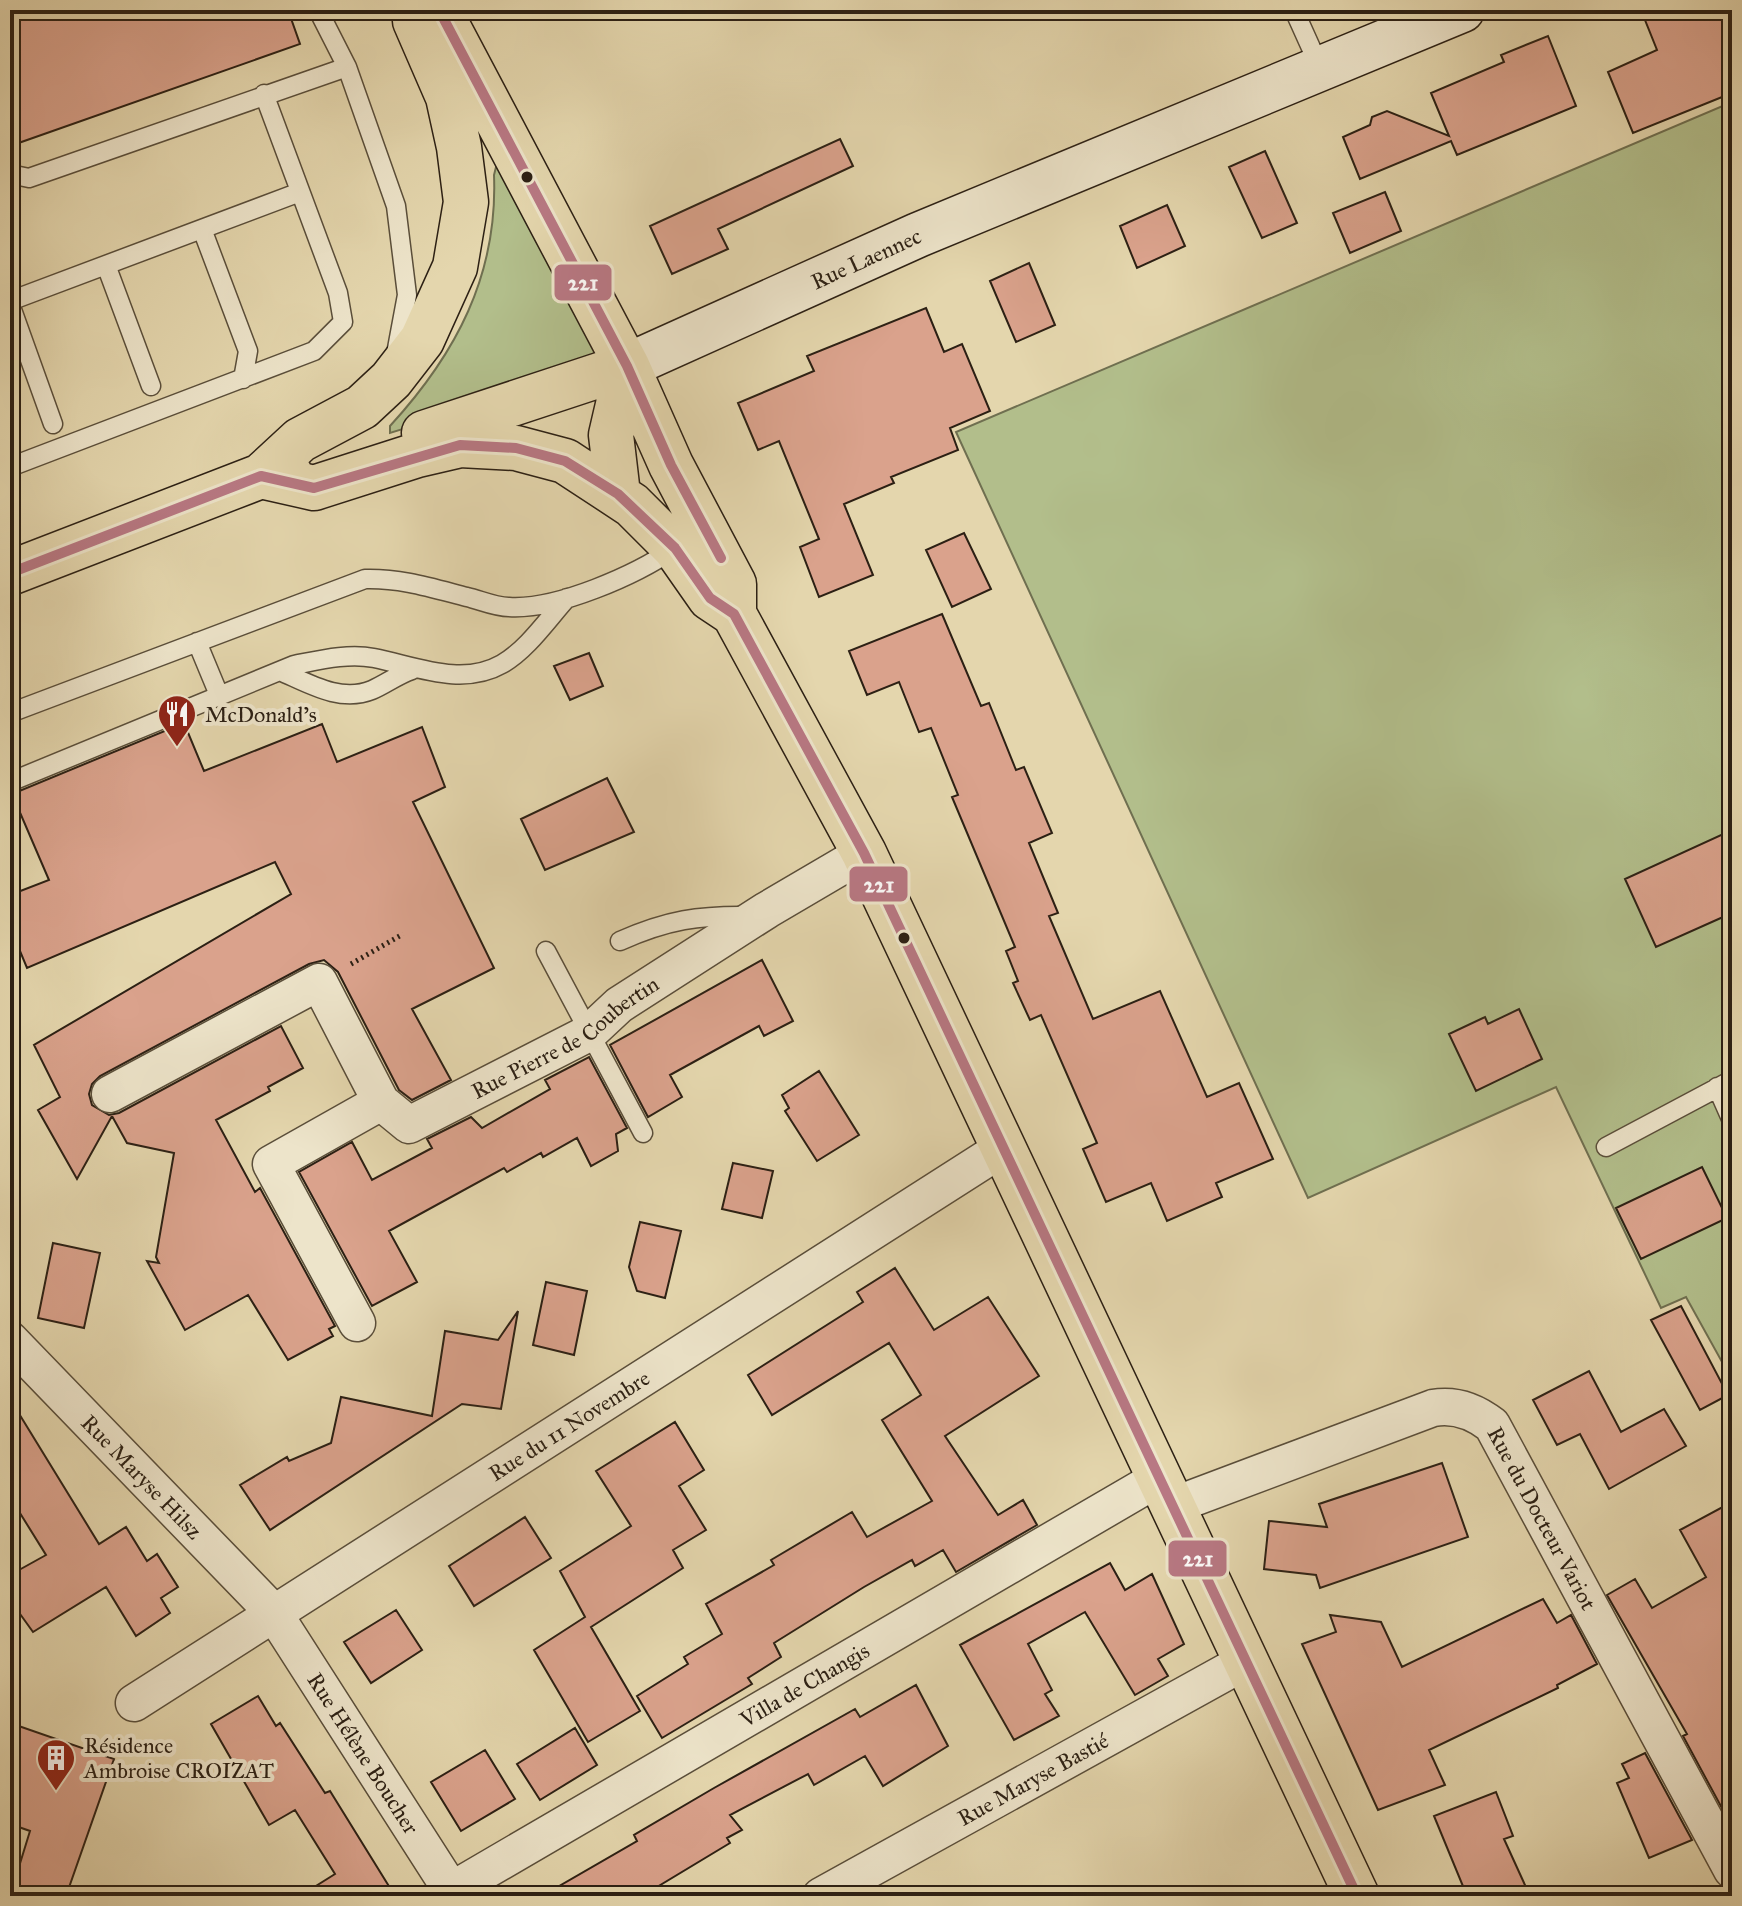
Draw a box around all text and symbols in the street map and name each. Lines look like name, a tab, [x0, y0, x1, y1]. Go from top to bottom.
unlabelled marker	[519, 169, 535, 185]
street label: Rue Laennec	[807, 222, 925, 295]
line badge: 221	[553, 263, 613, 302]
text: 221	[568, 269, 598, 296]
restaurant icon: McDonald's	[156, 693, 198, 748]
place label: McDonald's	[205, 701, 317, 728]
line badge: 221	[848, 865, 909, 903]
text: 221	[864, 871, 894, 898]
unlabelled marker	[896, 930, 912, 946]
street label: Rue Pierre de Coubertin	[467, 970, 664, 1105]
street label: Rue du 11 Novembre	[484, 1364, 655, 1487]
street label: Rue Maryse Hilsz	[75, 1409, 208, 1545]
street label: Rue du Docteur Variot	[1481, 1422, 1602, 1615]
line badge: 221	[1167, 1539, 1228, 1578]
text: 221	[1183, 1545, 1213, 1572]
street label: Villa de Changis	[734, 1637, 874, 1734]
street label: Rue Hélène Boucher	[301, 1668, 425, 1840]
street label: Rue Maryse Bastié	[953, 1726, 1114, 1832]
place label: Résidence Ambroise CROIZAT	[83, 1732, 274, 1784]
building icon: Résidence Ambroise CROIZAT	[35, 1737, 77, 1792]

